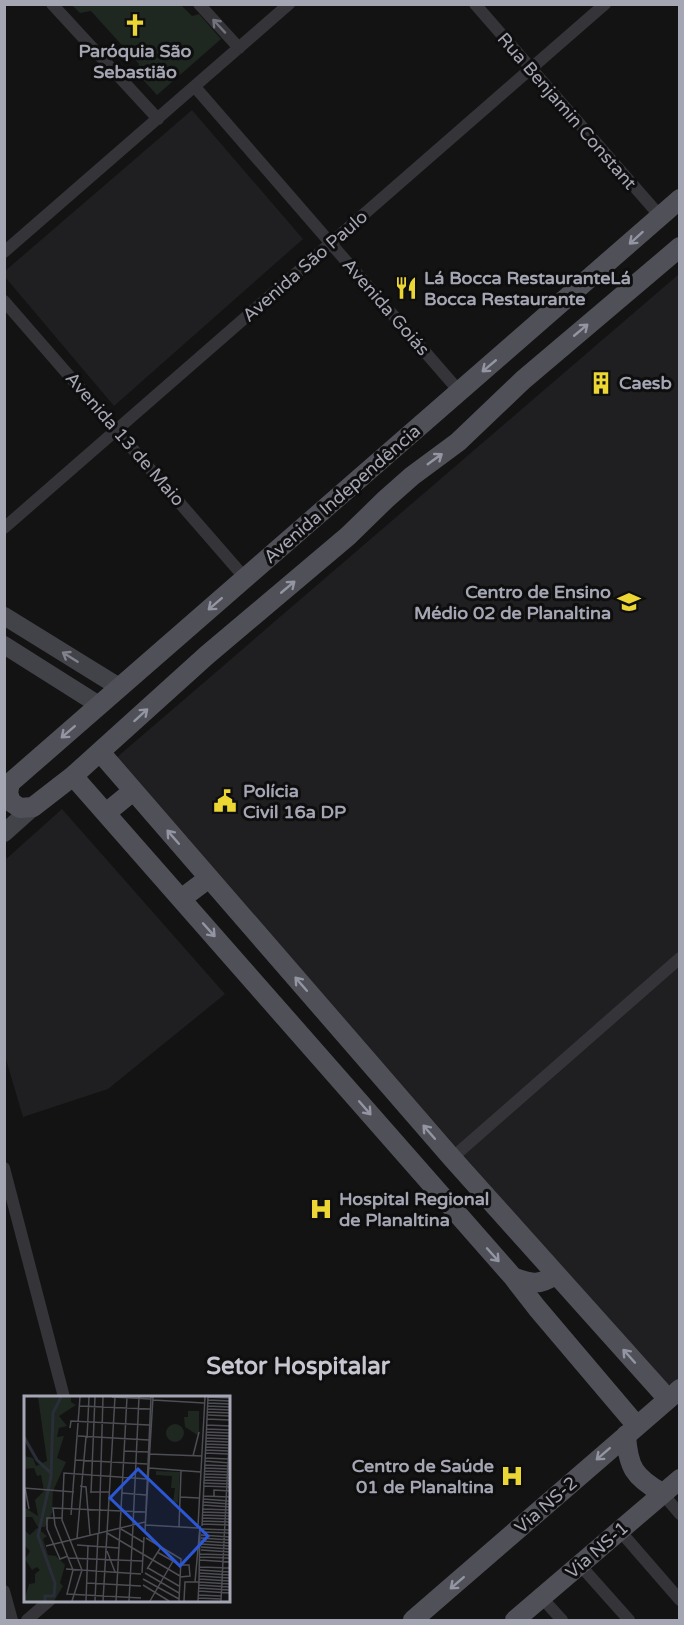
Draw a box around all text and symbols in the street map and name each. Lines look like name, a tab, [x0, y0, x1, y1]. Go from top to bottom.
church icon: Paróquia São Sebastião	[122, 12, 148, 38]
one-way arrow	[212, 19, 226, 34]
street label: Rua Benjamin Constant	[493, 28, 641, 194]
place label: Paróquia São Sebastião	[78, 40, 192, 83]
street label: Avenida São Paulo	[238, 206, 372, 326]
one-way arrow	[628, 231, 643, 245]
street label: Avenida Goiás	[338, 254, 434, 360]
place label: Lá Bocca RestauranteLá Bocca Restaurante	[424, 267, 631, 310]
restaurant icon: Lá Bocca RestauranteLá Bocca Restaurante	[393, 275, 419, 301]
one-way arrow	[573, 323, 588, 337]
one-way arrow	[482, 359, 497, 373]
street label: Avenida 13 de Maio	[61, 367, 189, 511]
building icon: Caesb	[588, 370, 614, 396]
place label: Caesb	[619, 372, 672, 394]
street label: Avenida Independência	[259, 420, 425, 568]
one-way arrow	[427, 453, 443, 465]
one-way arrow	[280, 580, 296, 593]
place label: Centro de Ensino Médio 02 de Planaltina	[414, 581, 611, 624]
school or university icon: Centro de Ensino Médio 02 de Planaltina	[616, 589, 642, 615]
one-way arrow	[208, 597, 223, 611]
one-way arrow	[62, 650, 79, 662]
one-way arrow	[134, 708, 149, 722]
one-way arrow	[60, 726, 76, 739]
place label: Polícia Civil 16a DP	[243, 780, 346, 823]
public building icon: Polícia Civil 16a DP	[212, 788, 238, 814]
one-way arrow	[167, 829, 180, 845]
one-way arrow	[202, 922, 216, 937]
one-way arrow	[294, 977, 308, 992]
one-way arrow	[358, 1100, 372, 1115]
one-way arrow	[422, 1124, 436, 1139]
place label: Hospital Regional de Planaltina	[339, 1188, 489, 1231]
hospital icon: Hospital Regional de Planaltina	[308, 1196, 334, 1222]
one-way arrow	[486, 1247, 500, 1262]
one-way arrow	[622, 1348, 636, 1363]
district label: Setor Hospitalar	[206, 1352, 391, 1381]
inset map	[24, 1396, 230, 1601]
one-way arrow	[596, 1447, 611, 1461]
place label: Centro de Saúde 01 de Planaltina	[352, 1455, 494, 1498]
hospital icon: Centro de Saúde 01 de Planaltina	[499, 1463, 525, 1489]
street label: Via NS-2	[510, 1472, 582, 1538]
street label: Via NS-1	[561, 1517, 633, 1583]
one-way arrow	[450, 1576, 465, 1590]

